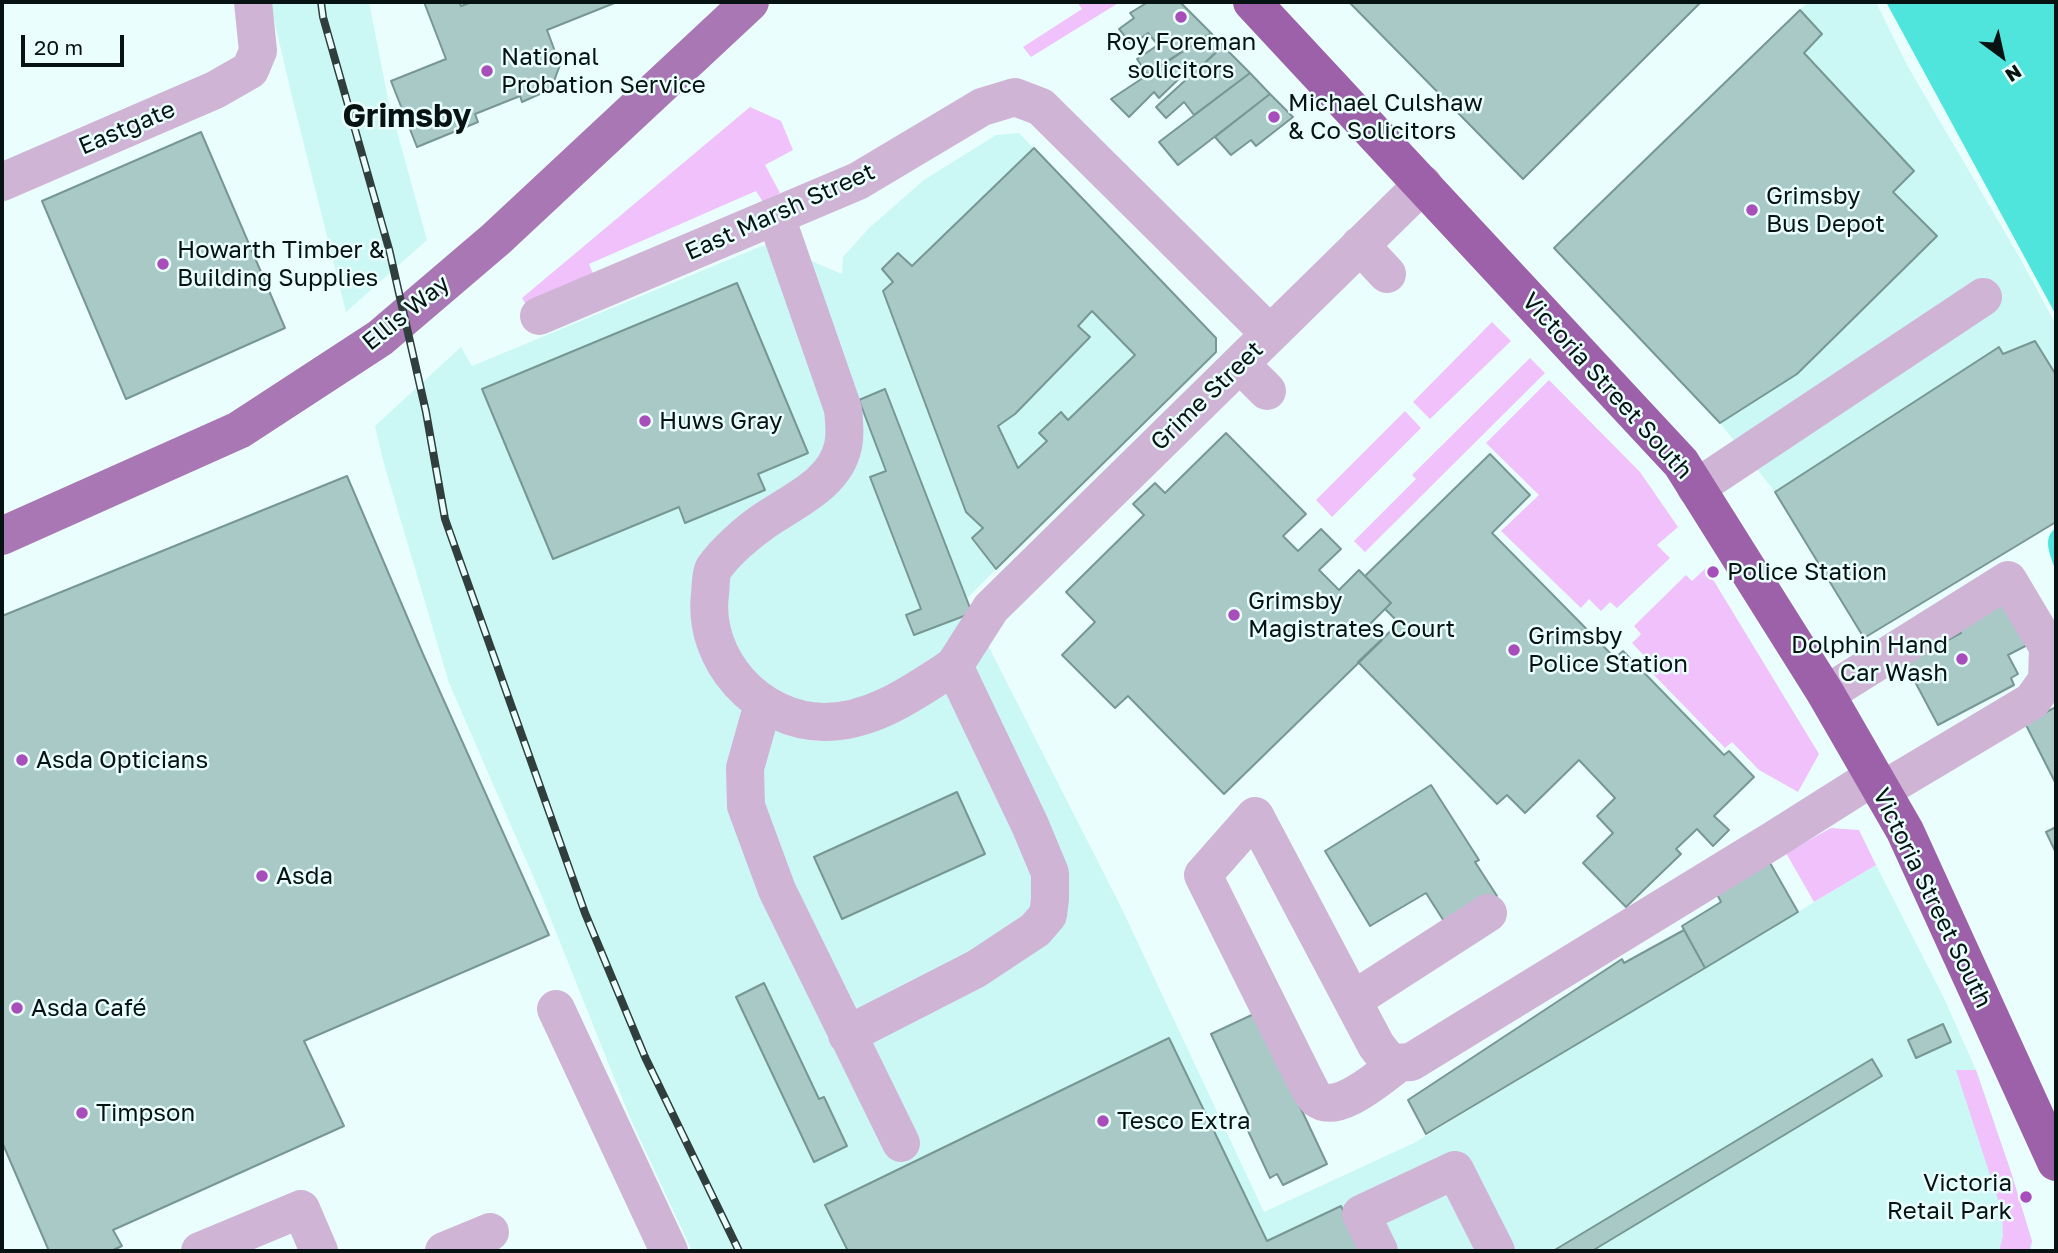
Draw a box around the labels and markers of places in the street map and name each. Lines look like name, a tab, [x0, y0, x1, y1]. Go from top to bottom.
marker: Roy Foreman solicitors	[1173, 9, 1189, 25]
place label: Roy Foreman solicitors	[1106, 28, 1256, 84]
place label: National Probation Service	[501, 43, 706, 99]
marker: National Probation Service	[479, 63, 495, 79]
place label: Michael Culshaw & Co Solicitors	[1288, 89, 1483, 145]
marker: Michael Culshaw & Co Solicitors	[1266, 109, 1282, 125]
place label: Grimsby Bus Depot	[1766, 182, 1885, 238]
marker: Grimsby Bus Depot	[1744, 202, 1760, 218]
place label: Howarth Timber & Building Supplies	[177, 236, 385, 292]
marker: Howarth Timber & Building Supplies	[155, 256, 171, 272]
place label: Huws Gray	[659, 407, 782, 435]
marker: Huws Gray	[637, 413, 653, 429]
place label: Police Station	[1727, 558, 1887, 586]
marker: Police Station	[1705, 564, 1721, 580]
place label: Grimsby Magistrates Court	[1248, 587, 1455, 643]
marker: Grimsby Magistrates Court	[1226, 607, 1242, 623]
place label: Grimsby Police Station	[1528, 622, 1688, 678]
place label: Dolphin Hand Car Wash	[1791, 631, 1948, 687]
marker: Grimsby Police Station	[1506, 642, 1522, 658]
marker: Dolphin Hand Car Wash	[1954, 651, 1970, 667]
place label: Asda Opticians	[36, 746, 208, 774]
marker: Asda Opticians	[14, 752, 30, 768]
place label: Asda	[276, 862, 333, 890]
marker: Asda	[254, 868, 270, 884]
place label: Asda Café	[31, 994, 146, 1022]
marker: Asda Café	[9, 1000, 25, 1016]
place label: Timpson	[96, 1099, 195, 1127]
marker: Timpson	[74, 1105, 90, 1121]
place label: Tesco Extra	[1117, 1107, 1250, 1135]
marker: Tesco Extra	[1095, 1113, 1111, 1129]
place label: Victoria Retail Park	[1887, 1169, 2012, 1225]
marker: Victoria Retail Park	[2018, 1189, 2034, 1205]

